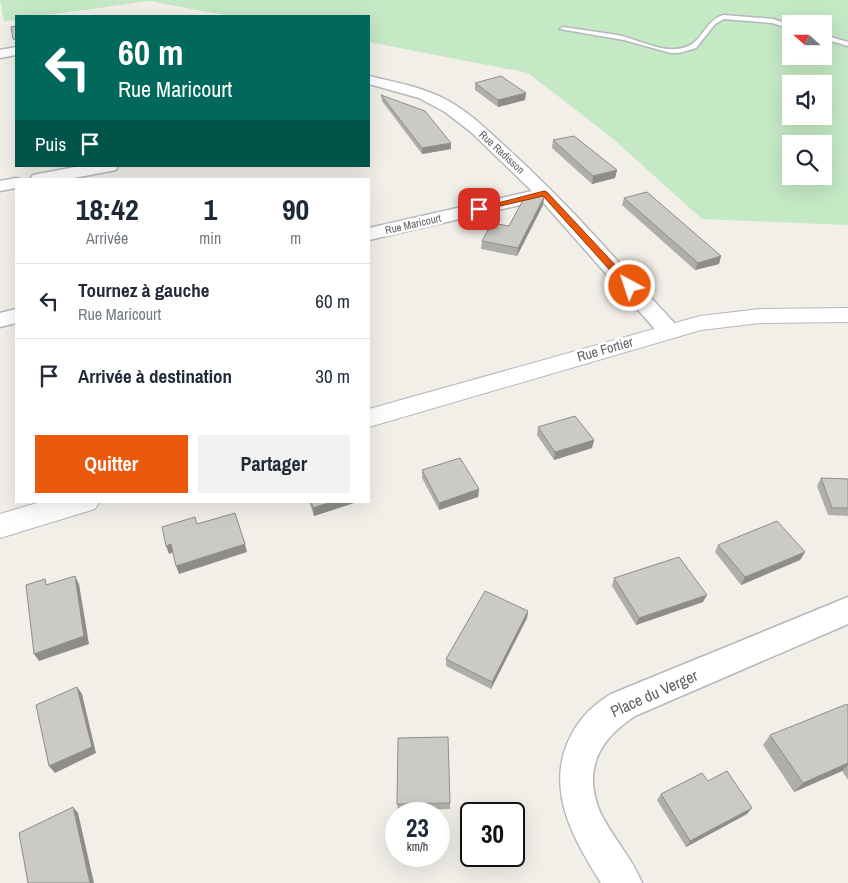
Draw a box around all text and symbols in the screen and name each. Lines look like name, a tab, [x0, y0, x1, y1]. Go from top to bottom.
north arrow	[782, 15, 832, 65]
map controls	[782, 15, 832, 185]
text: 60 m	[118, 29, 183, 76]
icon: left	[35, 35, 100, 100]
text: Rue Maricourt	[118, 74, 232, 104]
button: sound	[782, 75, 832, 125]
street label: Rue Radisson	[476, 127, 528, 177]
icon: arrive	[76, 130, 104, 158]
text: Puis	[35, 131, 66, 157]
button: search	[782, 135, 832, 185]
pin	[458, 188, 500, 230]
text: 18:42	[76, 189, 139, 229]
text: 1	[203, 189, 217, 229]
text: 90	[282, 189, 309, 229]
icon: arrive	[465, 195, 493, 223]
street label: Rue Maricourt	[384, 211, 443, 237]
text: Arrivée	[86, 227, 128, 249]
text: min	[199, 227, 221, 249]
text: m	[290, 227, 301, 249]
position arrow	[603, 259, 655, 311]
text: Tournez à gauche	[78, 277, 209, 303]
icon: left	[35, 287, 63, 315]
text: 60 m	[315, 288, 350, 314]
text: Rue Maricourt	[78, 303, 161, 325]
street label: Rue Fortier	[575, 332, 635, 366]
icon: arrive	[35, 362, 63, 390]
text: Arrivée à destination	[78, 363, 232, 389]
text: 30 m	[315, 363, 350, 389]
button: Quitter	[35, 435, 188, 493]
button: Partager	[198, 435, 350, 493]
street label: Place du Verger	[607, 664, 702, 722]
speed limit sign: 30	[460, 802, 525, 867]
text: 23	[406, 811, 429, 845]
text: km/h	[407, 839, 428, 855]

